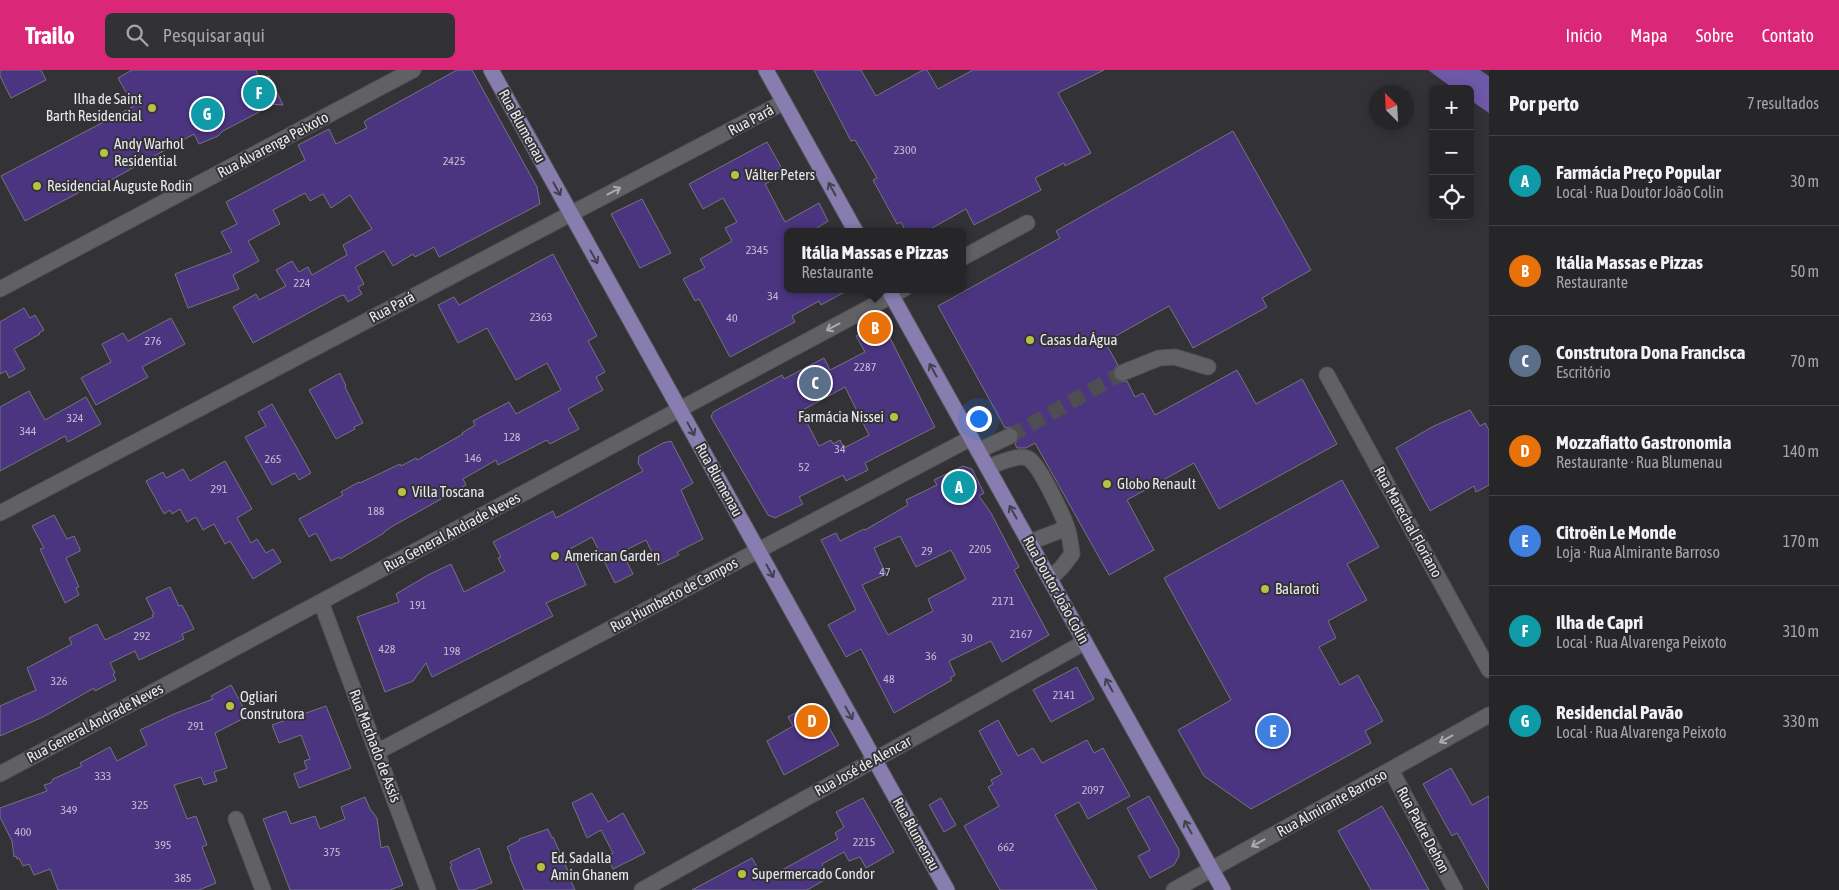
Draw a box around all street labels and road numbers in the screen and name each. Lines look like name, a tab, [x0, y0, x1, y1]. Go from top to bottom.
street label: Rua Blumenau	[495, 86, 550, 165]
street label: Rua Pará	[725, 101, 776, 139]
street label: Rua Alvarenga Peixoto	[214, 108, 331, 181]
street label: Rua Pará	[366, 288, 417, 326]
street label: Rua Blumenau	[692, 440, 747, 519]
street label: Rua Marechal Floriano	[1371, 463, 1446, 580]
street label: Rua General Andrade Neves	[381, 488, 523, 575]
street label: Rua Doutor João Colin	[1020, 533, 1093, 647]
street label: Rua Humberto de Campos	[607, 554, 740, 635]
street label: Rua General Andrade Neves	[24, 679, 166, 766]
street label: Rua Machado de Assis	[346, 687, 405, 805]
street label: Rua José de Alencar	[811, 732, 915, 799]
street label: Rua Almirante Barroso	[1274, 765, 1390, 840]
street label: Rua Padre Dehon	[1394, 784, 1453, 876]
street label: Rua Blumenau	[889, 794, 944, 873]

